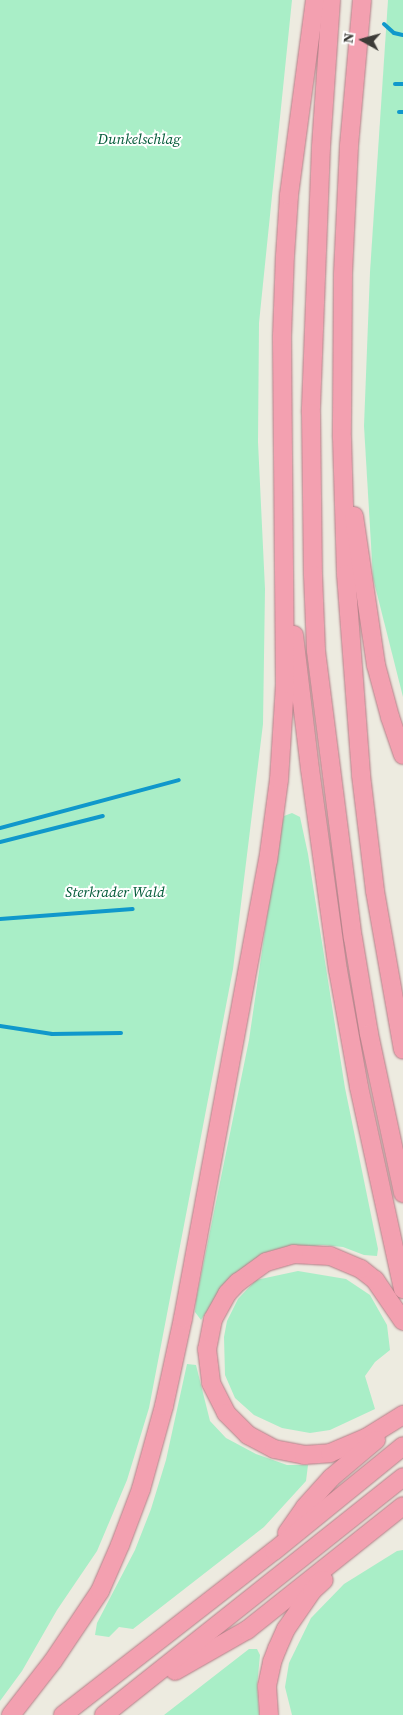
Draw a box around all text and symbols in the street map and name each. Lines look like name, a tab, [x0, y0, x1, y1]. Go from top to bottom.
north arrow	[338, 15, 388, 65]
text: N	[338, 32, 359, 44]
park label: Dunkelschlag	[97, 130, 181, 148]
park label: Sterkrader Wald	[65, 883, 165, 901]

